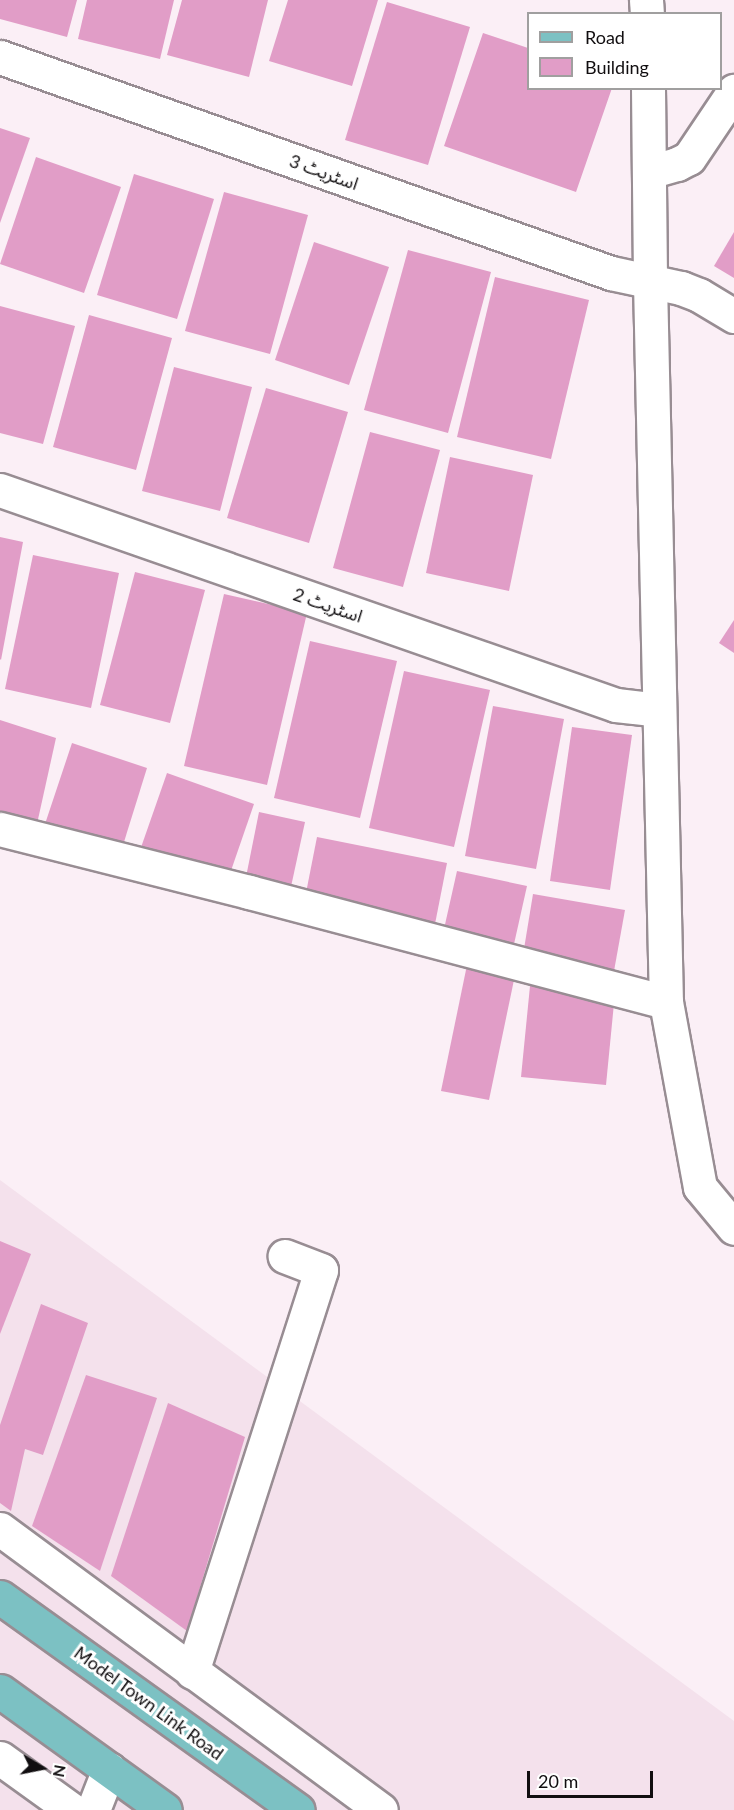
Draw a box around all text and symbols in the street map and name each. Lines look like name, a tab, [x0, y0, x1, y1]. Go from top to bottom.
legend	[527, 12, 722, 90]
text: Road	[585, 26, 625, 48]
text: Building	[585, 56, 649, 78]
street label: اسٹریٹ 3	[287, 150, 361, 194]
street label: اسٹریٹ 2	[291, 583, 365, 627]
street label: Model Town Link Road	[70, 1641, 228, 1765]
north arrow	[12, 1738, 72, 1798]
scale bar	[530, 1759, 656, 1797]
text: N	[50, 1763, 71, 1779]
text: 20 m	[538, 1770, 578, 1792]

